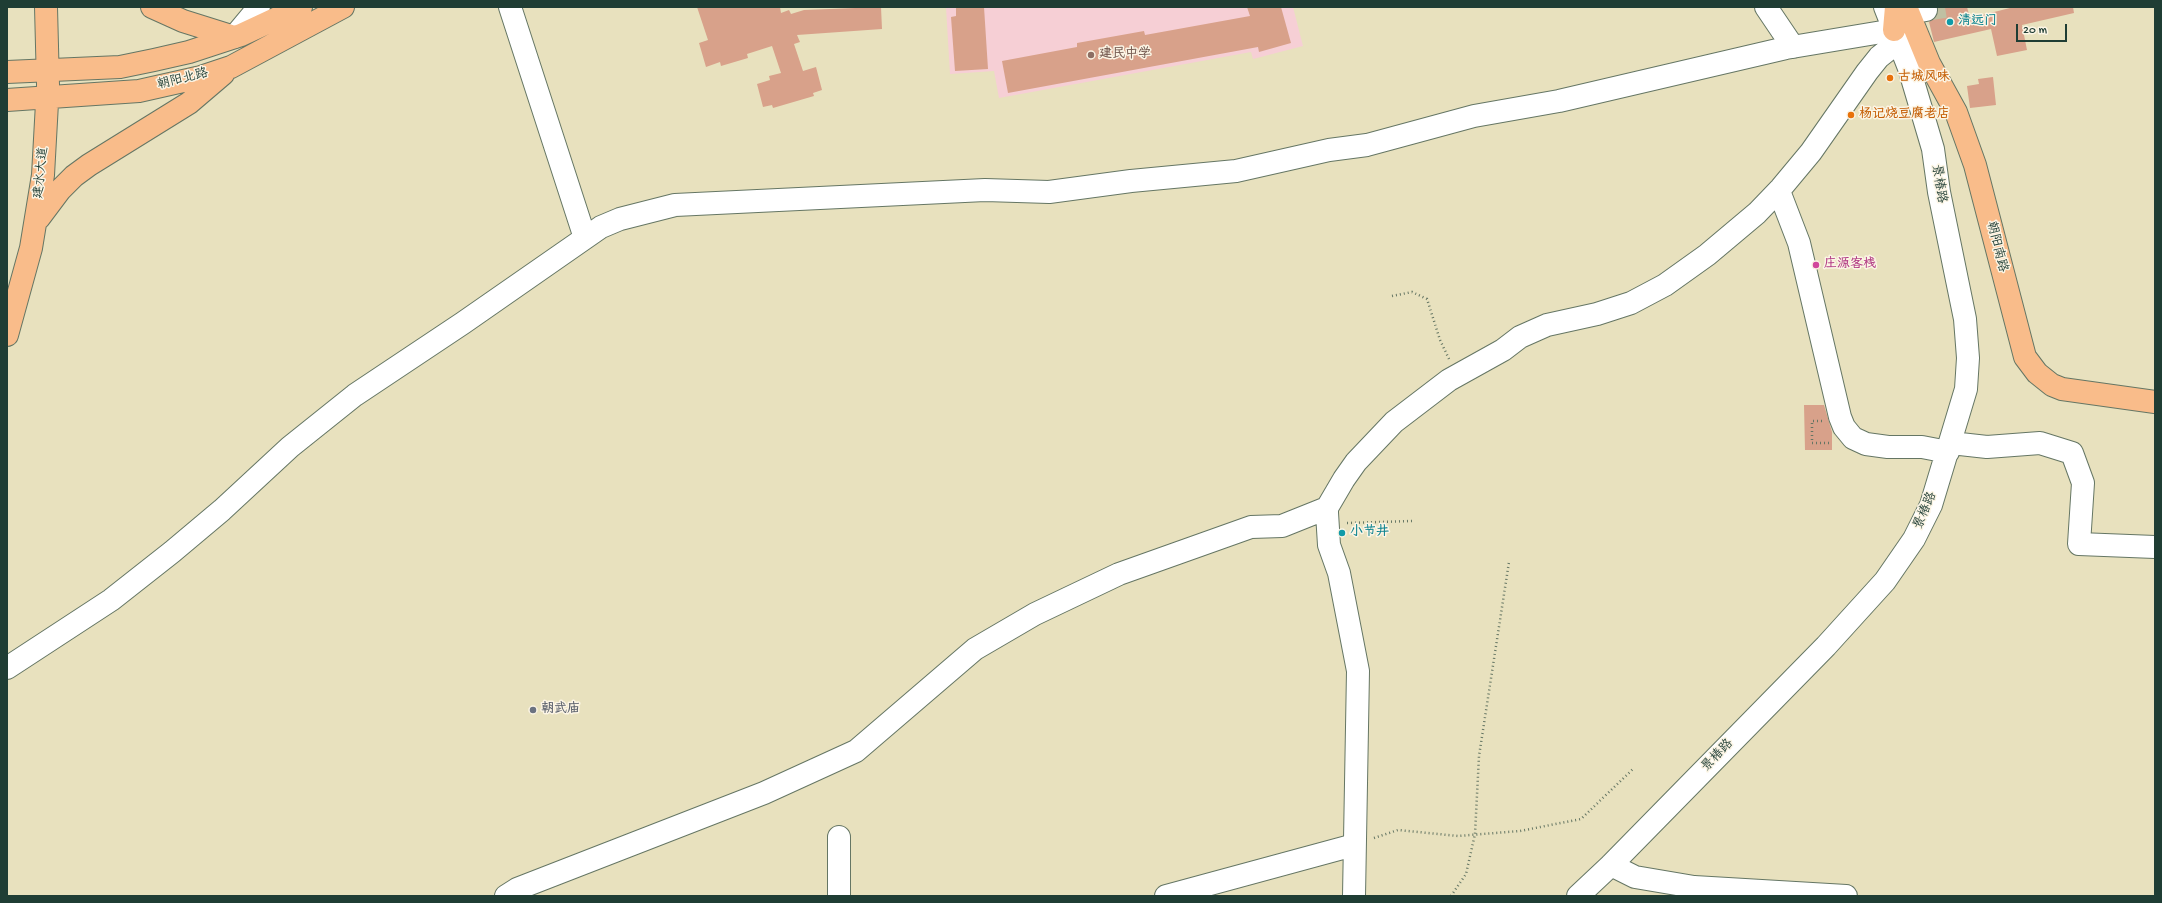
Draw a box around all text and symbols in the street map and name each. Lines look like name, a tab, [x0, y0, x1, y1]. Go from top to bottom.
place label: 清远门	[1958, 14, 1997, 30]
scale bar	[2018, 16, 2069, 42]
marker: 清远门	[1945, 17, 1955, 27]
text: 20 m	[2023, 24, 2047, 38]
place label: 建民中学	[1099, 47, 1151, 63]
marker: 建民中学	[1086, 50, 1096, 60]
street label: 朝阳北路	[156, 66, 210, 94]
place label: 古城风味	[1898, 70, 1950, 86]
marker: 古城风味	[1885, 73, 1895, 83]
place label: 杨记烧豆腐老店	[1859, 107, 1950, 123]
marker: 杨记烧豆腐老店	[1846, 110, 1856, 120]
street label: 建水大道	[32, 146, 52, 200]
street label: 景椿路	[1927, 164, 1949, 204]
street label: 朝阳南路	[1982, 220, 2010, 274]
place label: 庄源客栈	[1824, 257, 1876, 273]
marker: 庄源客栈	[1811, 260, 1821, 270]
street label: 景椿路	[1911, 490, 1941, 532]
place label: 小节井	[1350, 525, 1389, 541]
marker: 小节井	[1337, 528, 1347, 538]
place label: 朝武庙	[541, 702, 580, 718]
marker: 朝武庙	[528, 705, 538, 715]
street label: 景椿路	[1699, 737, 1737, 775]

